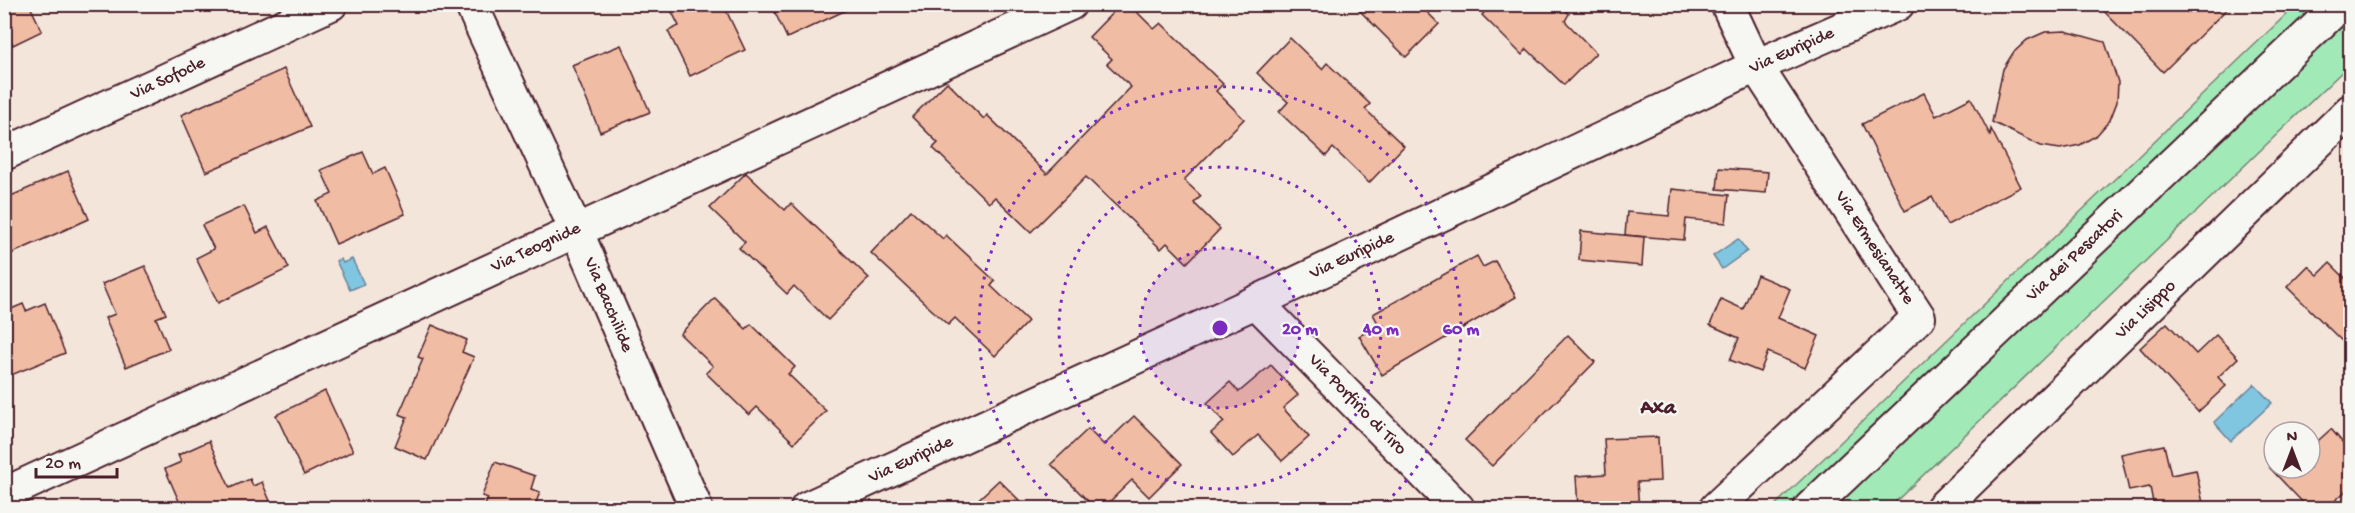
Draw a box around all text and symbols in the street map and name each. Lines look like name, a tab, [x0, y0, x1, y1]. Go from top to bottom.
street label: Via Euripide	[1745, 23, 1838, 79]
street label: Via Sofocle	[126, 52, 209, 106]
street label: Via Ermesianatte	[1829, 187, 1919, 309]
street label: Via dei Pescatori	[2021, 206, 2128, 307]
street label: Via Teognide	[487, 218, 585, 278]
street label: Via Euripide	[1306, 227, 1398, 285]
street label: Via Bacchilide	[578, 254, 638, 356]
street label: Via Lisippo	[2111, 276, 2181, 345]
centre of rings	[1210, 318, 1230, 338]
text: 20 m	[1282, 320, 1318, 341]
text: 40 m	[1362, 320, 1399, 341]
text: 60 m	[1443, 320, 1479, 341]
street label: Via Porfirio di Tiro	[1303, 349, 1411, 460]
district label: Axa	[1639, 397, 1677, 422]
north arrow	[2262, 420, 2322, 480]
text: N	[2287, 429, 2298, 448]
street label: Via Euripide	[865, 431, 957, 489]
scale bar	[36, 441, 117, 479]
text: 20 m	[45, 454, 81, 475]

